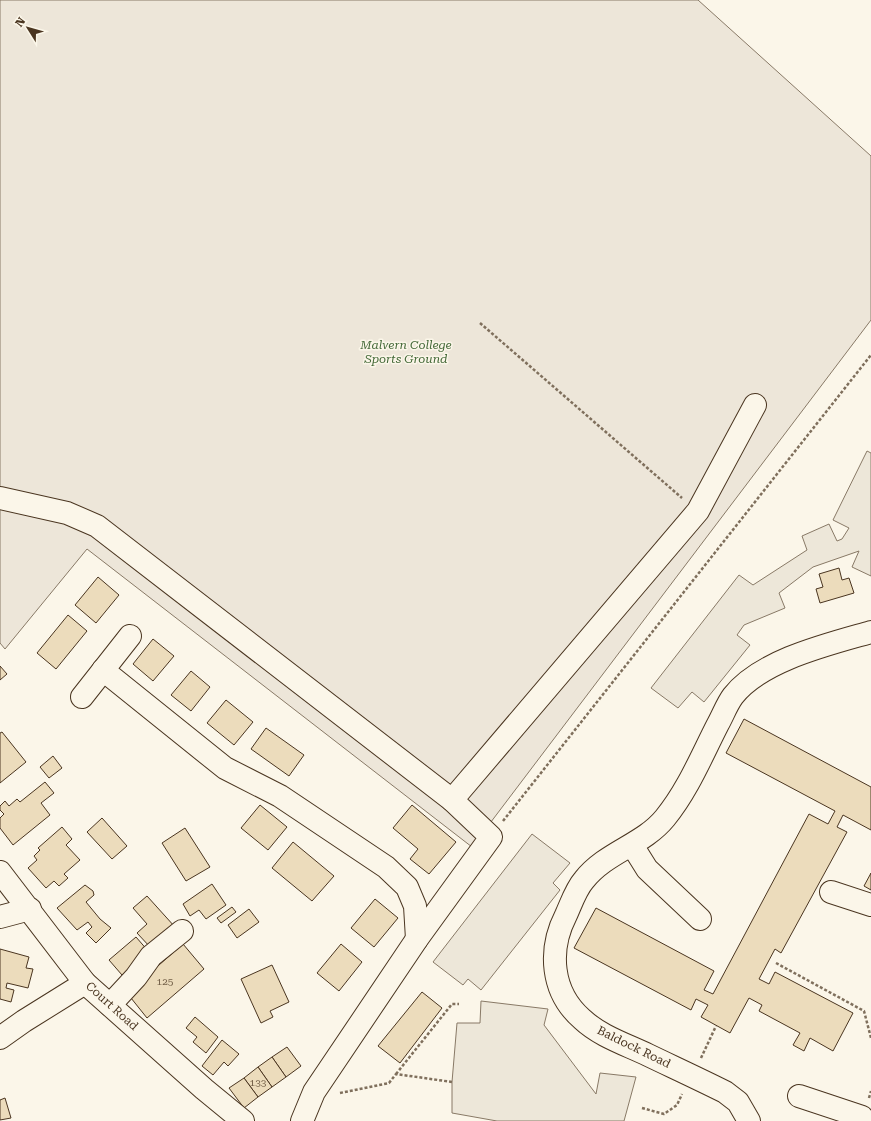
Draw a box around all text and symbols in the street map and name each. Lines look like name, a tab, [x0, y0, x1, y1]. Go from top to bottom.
north arrow	[8, 8, 48, 48]
text: N	[13, 15, 28, 30]
park label: Malvern College Sports Ground	[359, 338, 452, 366]
house number: 125	[157, 976, 174, 987]
street label: Court Road	[83, 979, 141, 1033]
street label: Baldock Road	[595, 1023, 673, 1071]
house number: 133	[250, 1077, 267, 1088]

